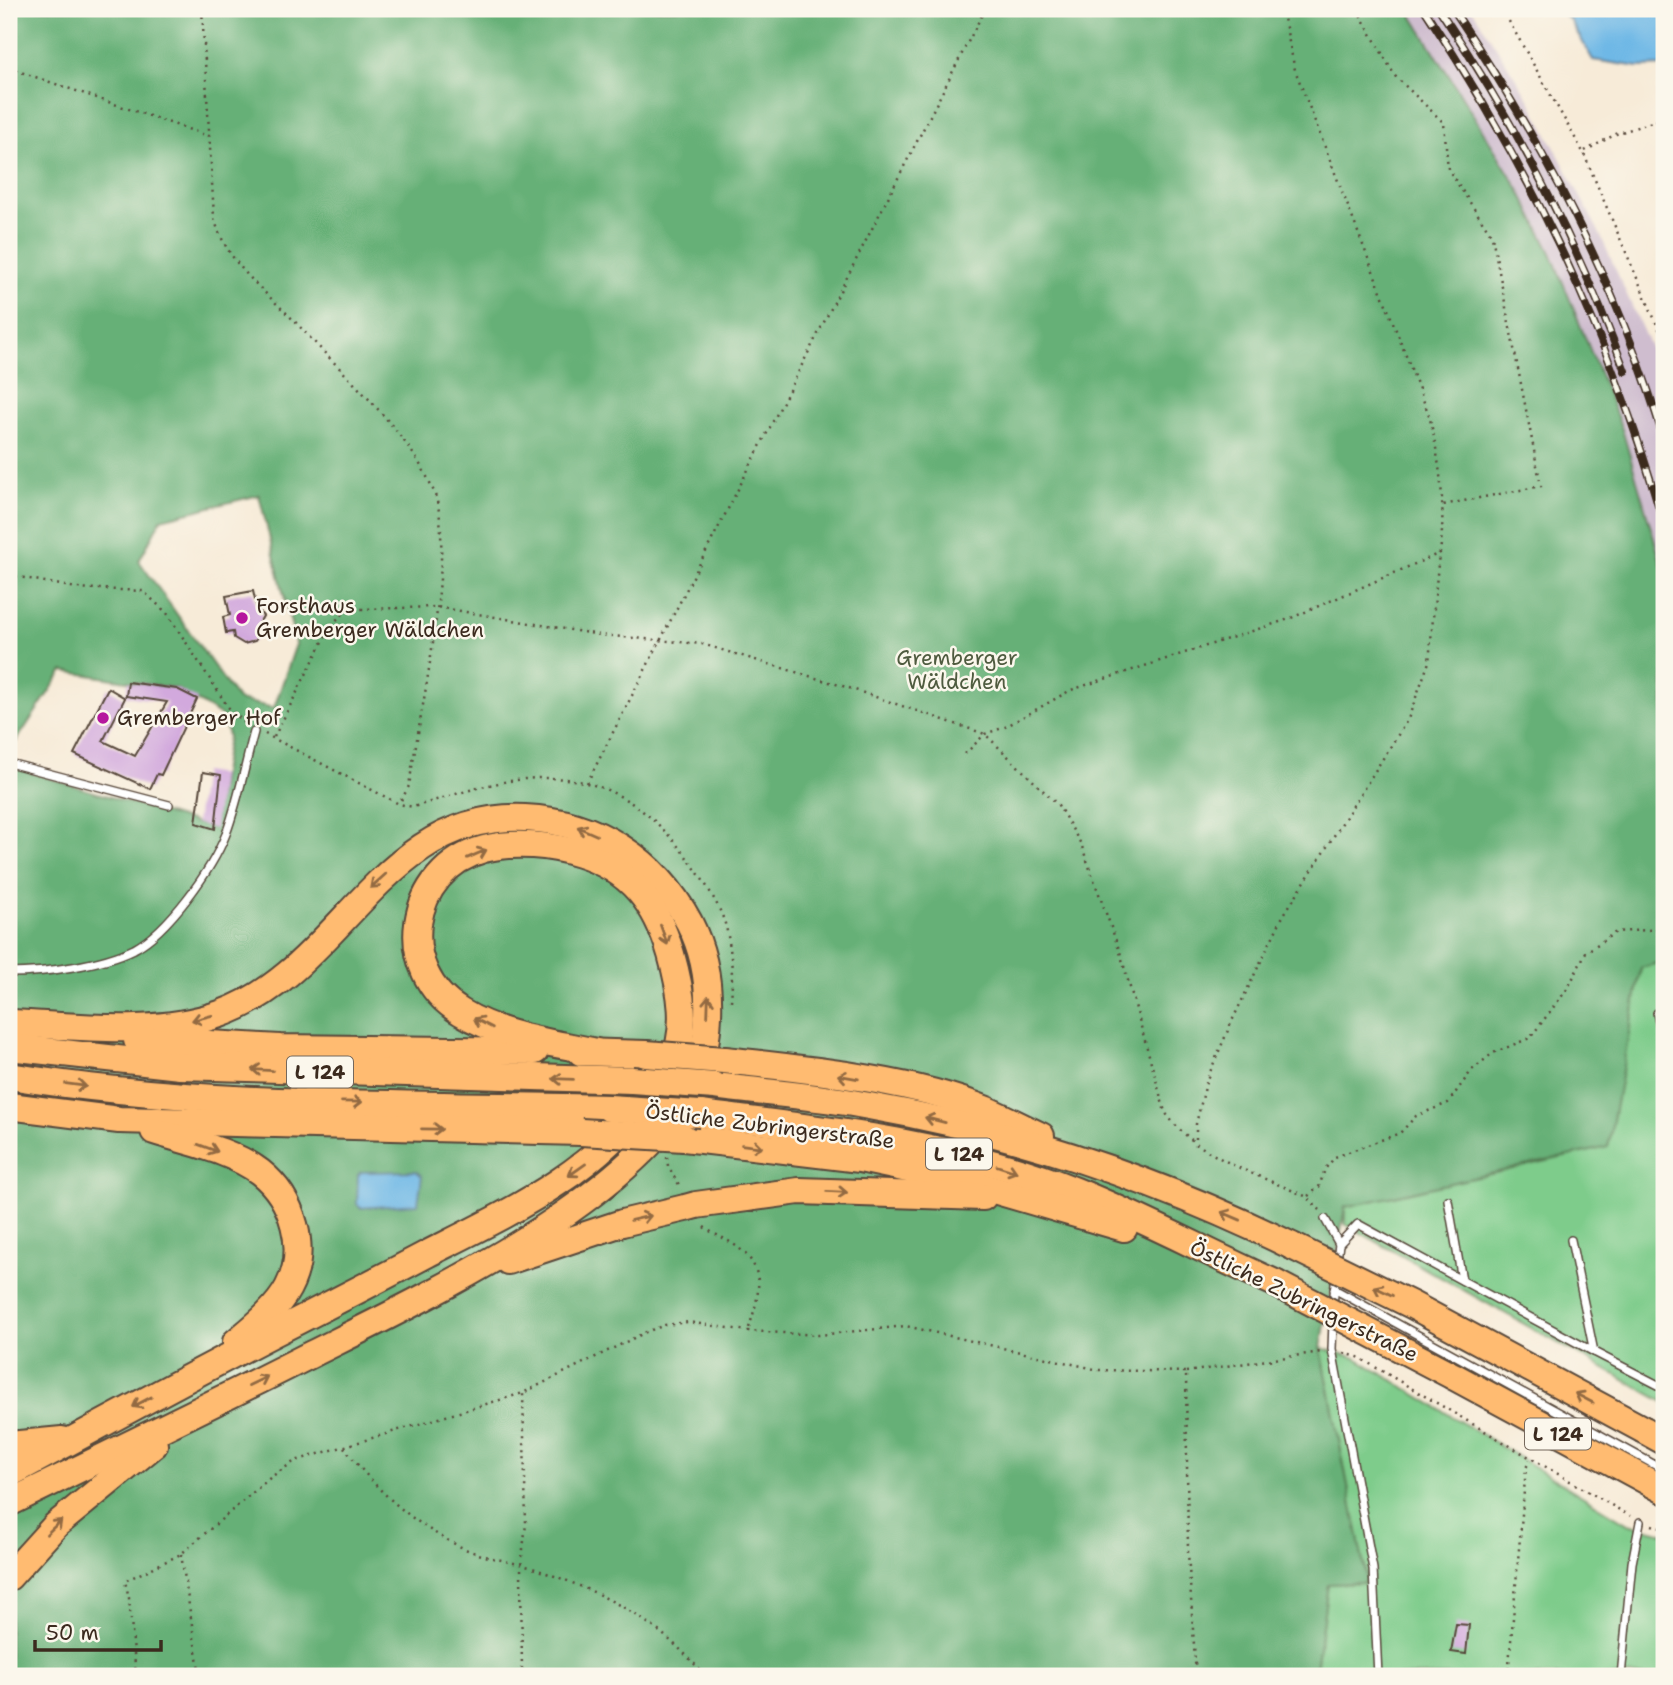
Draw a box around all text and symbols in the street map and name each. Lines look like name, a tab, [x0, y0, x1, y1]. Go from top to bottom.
place label: Forsthaus Gremberger Wäldchen	[256, 592, 484, 644]
marker: Forsthaus Gremberger Wäldchen	[234, 610, 250, 626]
park label: Gremberger Wäldchen	[896, 644, 1018, 696]
place label: Gremberger Hof	[117, 704, 281, 732]
marker: Gremberger Hof	[95, 710, 111, 726]
one-way arrow	[577, 824, 598, 837]
one-way arrow	[466, 846, 487, 859]
one-way arrow	[370, 873, 388, 889]
one-way arrow	[659, 923, 671, 945]
one-way arrow	[702, 994, 715, 1017]
one-way arrow	[191, 1012, 214, 1025]
one-way arrow	[473, 1016, 494, 1030]
road number: L 124	[287, 1056, 353, 1088]
one-way arrow	[251, 1064, 274, 1077]
one-way arrow	[837, 1069, 860, 1083]
one-way arrow	[552, 1072, 575, 1085]
one-way arrow	[65, 1078, 87, 1091]
one-way arrow	[340, 1095, 363, 1109]
street label: Östliche Zubringerstraße	[644, 1097, 896, 1155]
one-way arrow	[924, 1113, 947, 1126]
one-way arrow	[421, 1122, 444, 1135]
road number: L 124	[926, 1138, 992, 1170]
one-way arrow	[740, 1140, 763, 1153]
one-way arrow	[196, 1143, 218, 1155]
one-way arrow	[568, 1163, 587, 1177]
one-way arrow	[996, 1164, 1018, 1177]
one-way arrow	[825, 1186, 848, 1199]
one-way arrow	[1220, 1209, 1242, 1222]
one-way arrow	[629, 1211, 652, 1224]
street label: Östliche Zubringerstraße	[1185, 1233, 1423, 1369]
one-way arrow	[1373, 1284, 1394, 1298]
one-way arrow	[247, 1374, 268, 1388]
one-way arrow	[1574, 1390, 1595, 1404]
one-way arrow	[132, 1396, 153, 1409]
road number: L 124	[1525, 1418, 1591, 1450]
one-way arrow	[46, 1518, 63, 1535]
scale bar	[35, 1608, 161, 1652]
text: 50 m	[46, 1619, 99, 1647]

